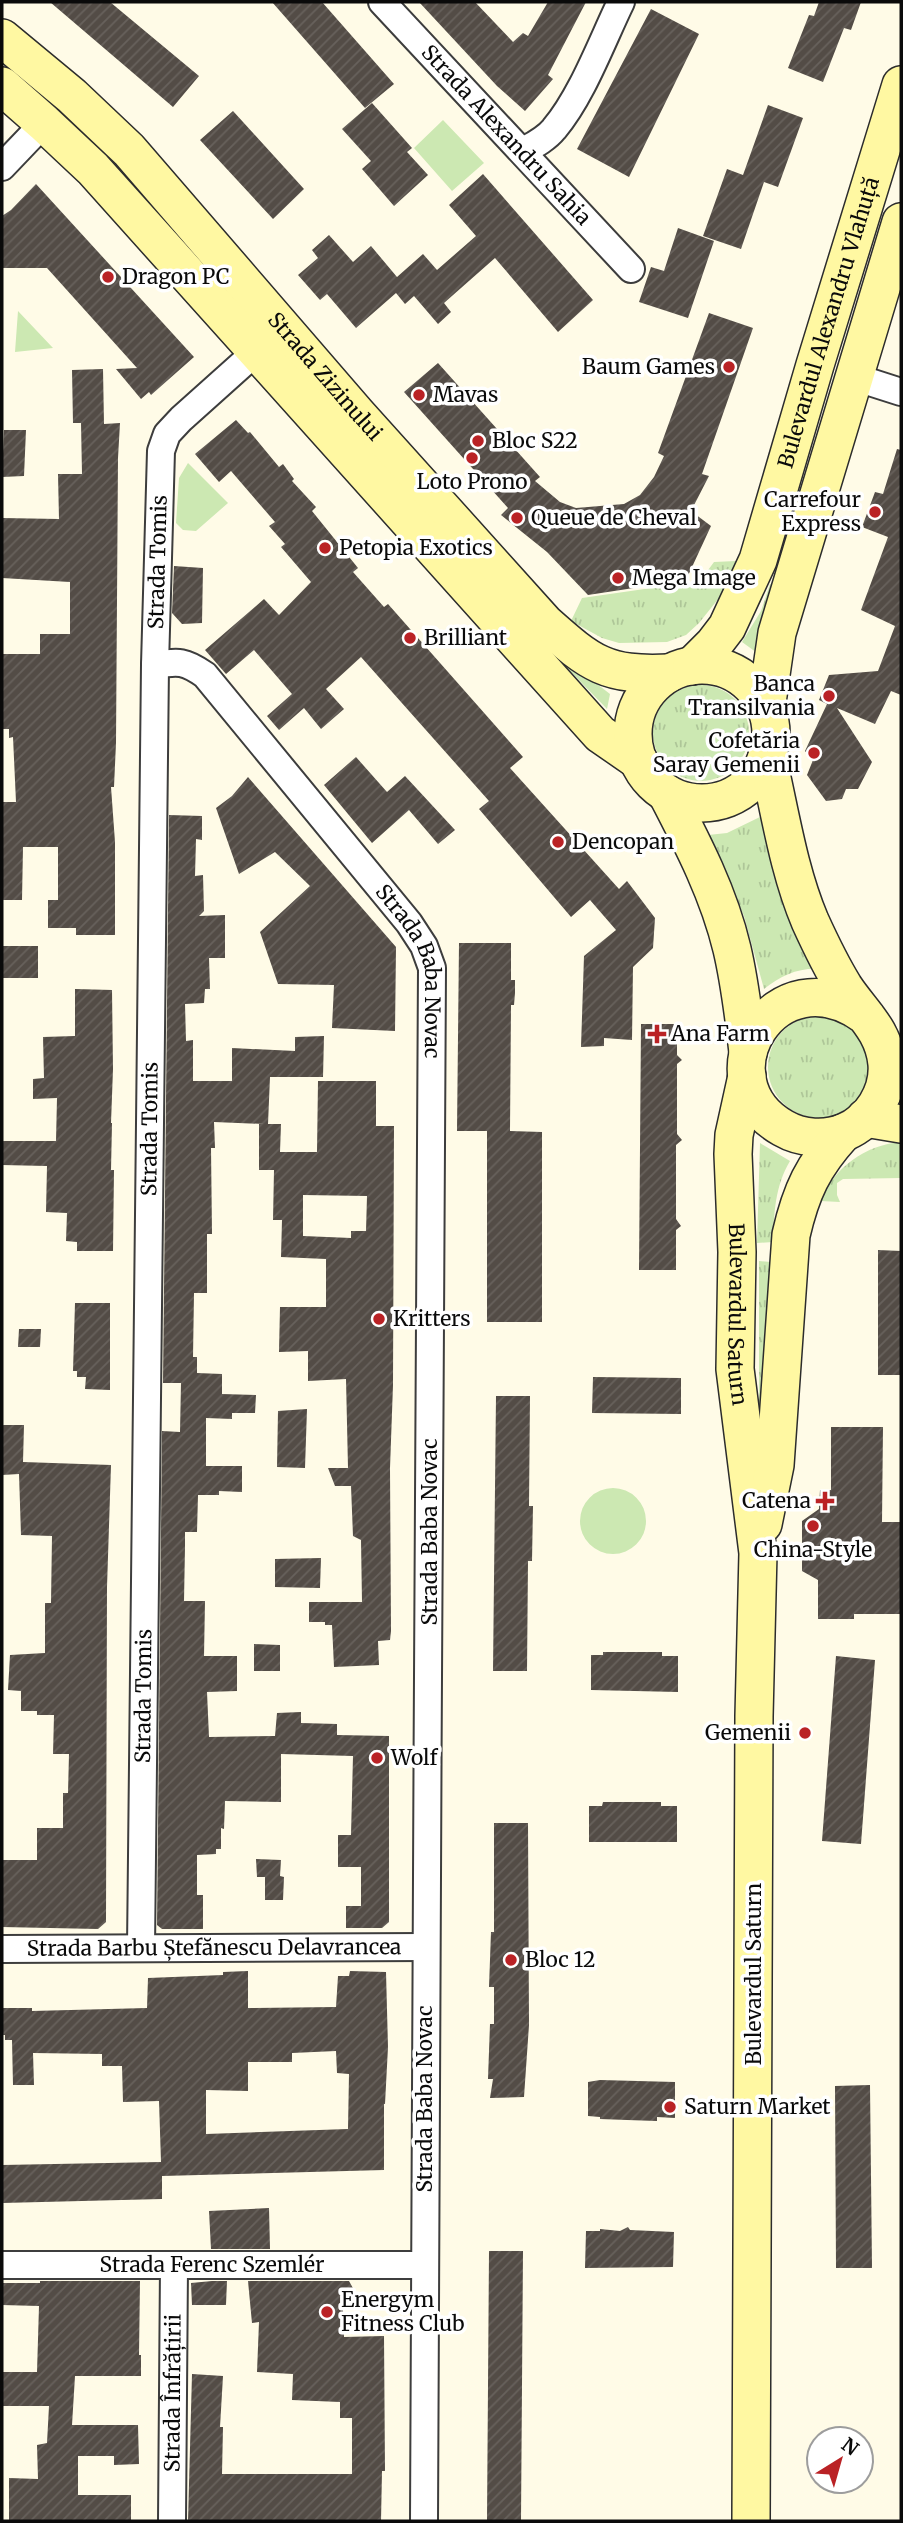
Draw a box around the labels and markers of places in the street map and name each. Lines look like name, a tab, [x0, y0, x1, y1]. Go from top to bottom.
place label: Dragon PC	[122, 263, 229, 290]
marker: Dragon PC	[100, 269, 116, 285]
place label: Baum Games	[582, 353, 715, 380]
marker: Baum Games	[721, 359, 737, 375]
place label: Mavas	[433, 381, 498, 408]
marker: Mavas	[411, 387, 427, 403]
place label: Bloc S22	[492, 427, 578, 454]
marker: Bloc S22	[470, 433, 486, 449]
marker: Loto Prono	[464, 450, 480, 466]
place label: Loto Prono	[416, 468, 528, 495]
place label: Carrefour Express	[764, 486, 861, 537]
place label: Queue de Cheval	[531, 504, 697, 531]
marker: Carrefour Express	[867, 504, 883, 520]
marker: Queue de Cheval	[509, 510, 525, 526]
place label: Petopia Exotics	[339, 534, 493, 561]
marker: Petopia Exotics	[317, 540, 333, 556]
place label: Mega Image	[632, 564, 756, 591]
marker: Mega Image	[610, 570, 626, 586]
place label: Brilliant	[424, 624, 507, 651]
marker: Brilliant	[402, 630, 418, 646]
place label: Banca Transilvania	[688, 670, 815, 721]
marker: Banca Transilvania	[821, 688, 837, 704]
place label: Cofetăria Saray Gemenii	[653, 727, 800, 778]
marker: Cofetăria Saray Gemenii	[806, 745, 822, 761]
place label: Dencopan	[572, 828, 674, 855]
marker: Dencopan	[550, 834, 566, 850]
place label: Ana Farm	[670, 1020, 770, 1047]
marker: Ana Farm	[649, 1026, 665, 1042]
place label: Kritters	[393, 1305, 471, 1332]
marker: Kritters	[371, 1311, 387, 1327]
place label: Catena	[742, 1487, 811, 1514]
marker: Catena	[817, 1493, 833, 1509]
marker: China-Style	[805, 1518, 821, 1534]
place label: China-Style	[754, 1536, 872, 1563]
place label: Gemenii	[705, 1719, 791, 1746]
marker: Gemenii	[797, 1725, 813, 1741]
place label: Wolf	[390, 1744, 439, 1771]
marker: Wolf	[369, 1750, 385, 1766]
place label: Bloc 12	[525, 1946, 596, 1973]
marker: Bloc 12	[503, 1952, 519, 1968]
place label: Saturn Market	[684, 2093, 831, 2120]
marker: Saturn Market	[662, 2099, 678, 2115]
place label: Energym Fitness Club	[341, 2286, 464, 2337]
marker: Energym Fitness Club	[319, 2304, 335, 2320]

